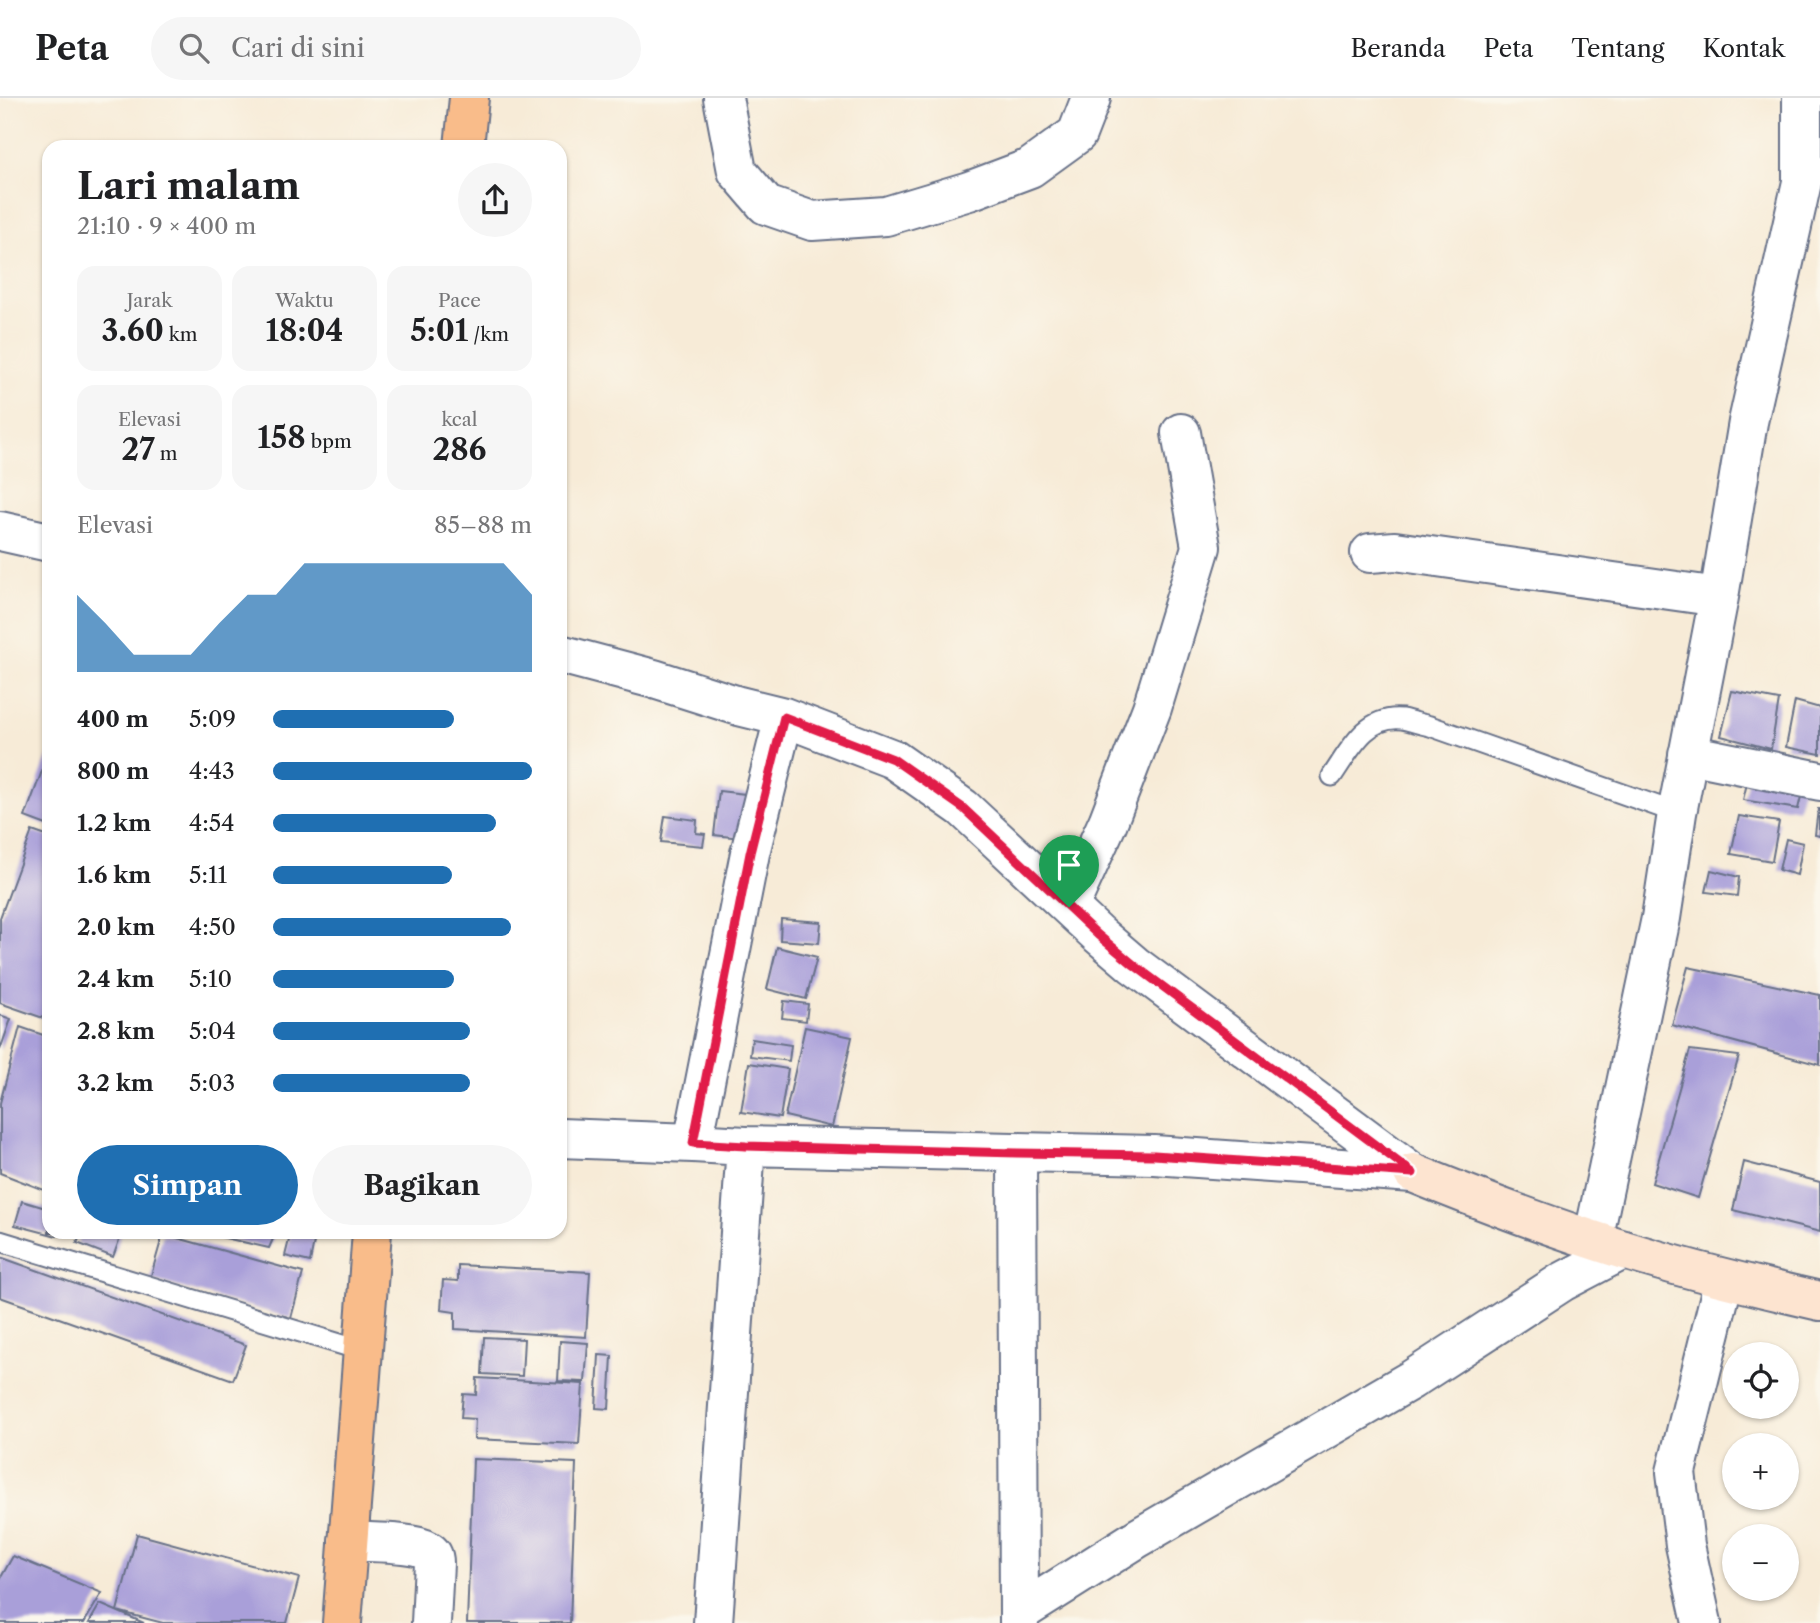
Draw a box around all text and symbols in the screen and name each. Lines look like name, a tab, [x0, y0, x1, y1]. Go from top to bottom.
search box	[151, 17, 641, 80]
text: Peta	[35, 28, 109, 69]
icon: search	[175, 29, 213, 67]
text: Cari di sini	[231, 32, 365, 64]
text: Beranda	[1350, 34, 1446, 63]
text: Peta	[1484, 34, 1533, 63]
text: Tentang	[1571, 34, 1664, 63]
text: Kontak	[1702, 34, 1785, 63]
text: Lari malam	[77, 162, 300, 209]
button: share	[458, 163, 532, 237]
text: 21:10 · 9 × 400 m	[77, 212, 256, 240]
text: Jarak	[127, 289, 172, 312]
text: Waktu	[275, 289, 334, 312]
text: Pace	[438, 289, 481, 312]
text: 3.60	[101, 312, 164, 349]
text: 18:04	[266, 312, 343, 349]
text: 5:01	[410, 312, 468, 349]
text: km	[164, 323, 198, 346]
text: /km	[468, 323, 509, 346]
text: Elevasi	[118, 408, 181, 431]
text: kcal	[442, 408, 477, 431]
text: 158	[257, 419, 306, 456]
text: bpm	[306, 430, 352, 453]
text: 27	[121, 431, 155, 468]
text: 286	[432, 431, 487, 468]
text: m	[155, 442, 178, 465]
text: Elevasi	[77, 511, 153, 539]
text: 85–88 m	[434, 511, 532, 539]
text: 400 m	[77, 705, 149, 733]
text: 5:09	[189, 705, 236, 733]
text: 800 m	[77, 757, 149, 785]
text: 4:43	[189, 757, 235, 785]
text: 1.2 km	[77, 809, 151, 837]
text: 4:54	[189, 809, 235, 837]
pin	[1039, 835, 1099, 907]
icon: arrive	[1050, 846, 1088, 884]
text: 1.6 km	[77, 861, 151, 889]
text: 5:11	[189, 861, 227, 889]
text: 2.0 km	[77, 913, 155, 941]
text: 4:50	[189, 913, 236, 941]
text: 2.4 km	[77, 965, 154, 993]
text: 5:10	[189, 965, 232, 993]
text: 2.8 km	[77, 1017, 155, 1045]
text: 5:04	[189, 1017, 236, 1045]
text: 3.2 km	[77, 1069, 154, 1097]
text: 5:03	[189, 1069, 235, 1097]
button: Simpan	[77, 1145, 298, 1225]
button: Bagikan	[312, 1145, 532, 1225]
map controls	[1722, 1342, 1799, 1601]
button: locate	[1722, 1342, 1799, 1419]
button: +	[1722, 1433, 1799, 1510]
button: −	[1722, 1524, 1799, 1601]

